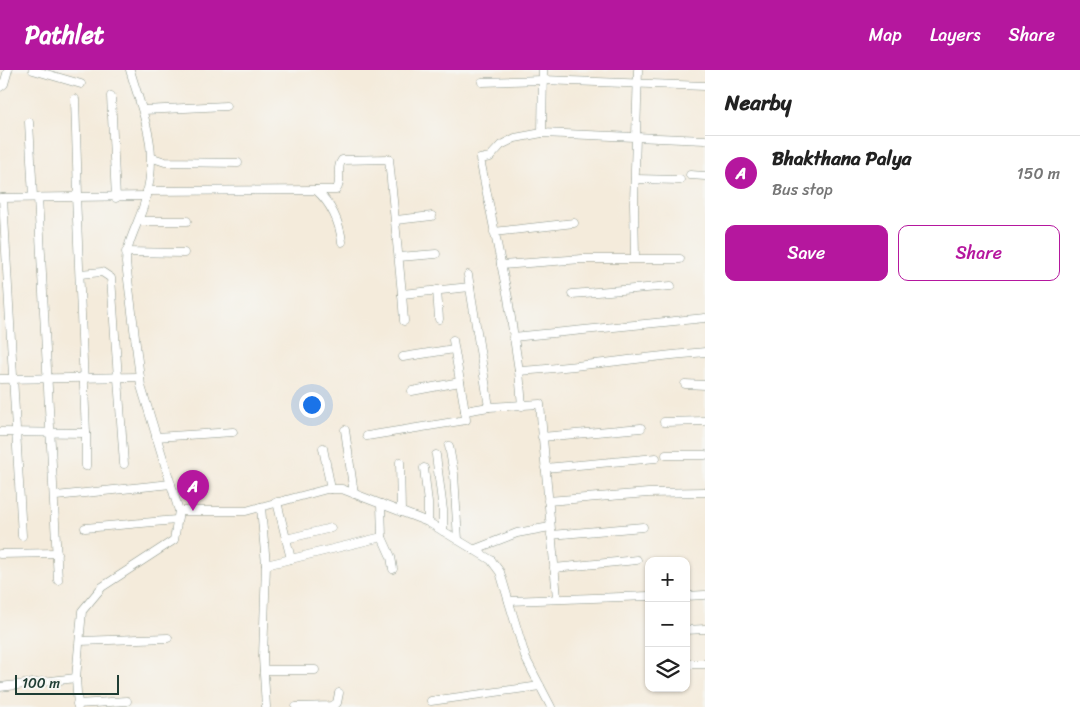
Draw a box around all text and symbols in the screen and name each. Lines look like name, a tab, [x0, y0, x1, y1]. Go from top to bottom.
text: Pathlet	[25, 14, 104, 56]
text: Map	[869, 19, 902, 51]
text: Layers	[930, 19, 981, 51]
text: Share	[1009, 19, 1055, 51]
text: Nearby	[725, 84, 791, 122]
text: Bhakthana Palya	[772, 142, 911, 175]
text: A	[736, 159, 746, 188]
text: 150 m	[1017, 159, 1060, 188]
text: Bus stop	[772, 175, 833, 204]
button: Save	[725, 225, 888, 281]
button: Share	[898, 225, 1060, 281]
your location	[299, 392, 325, 418]
pin: A	[177, 470, 209, 511]
map controls	[645, 557, 690, 692]
button: +	[645, 557, 690, 602]
button: −	[645, 602, 690, 647]
button: layers	[645, 647, 690, 692]
text: 100 m	[22, 671, 60, 696]
scale bar	[15, 672, 119, 695]

